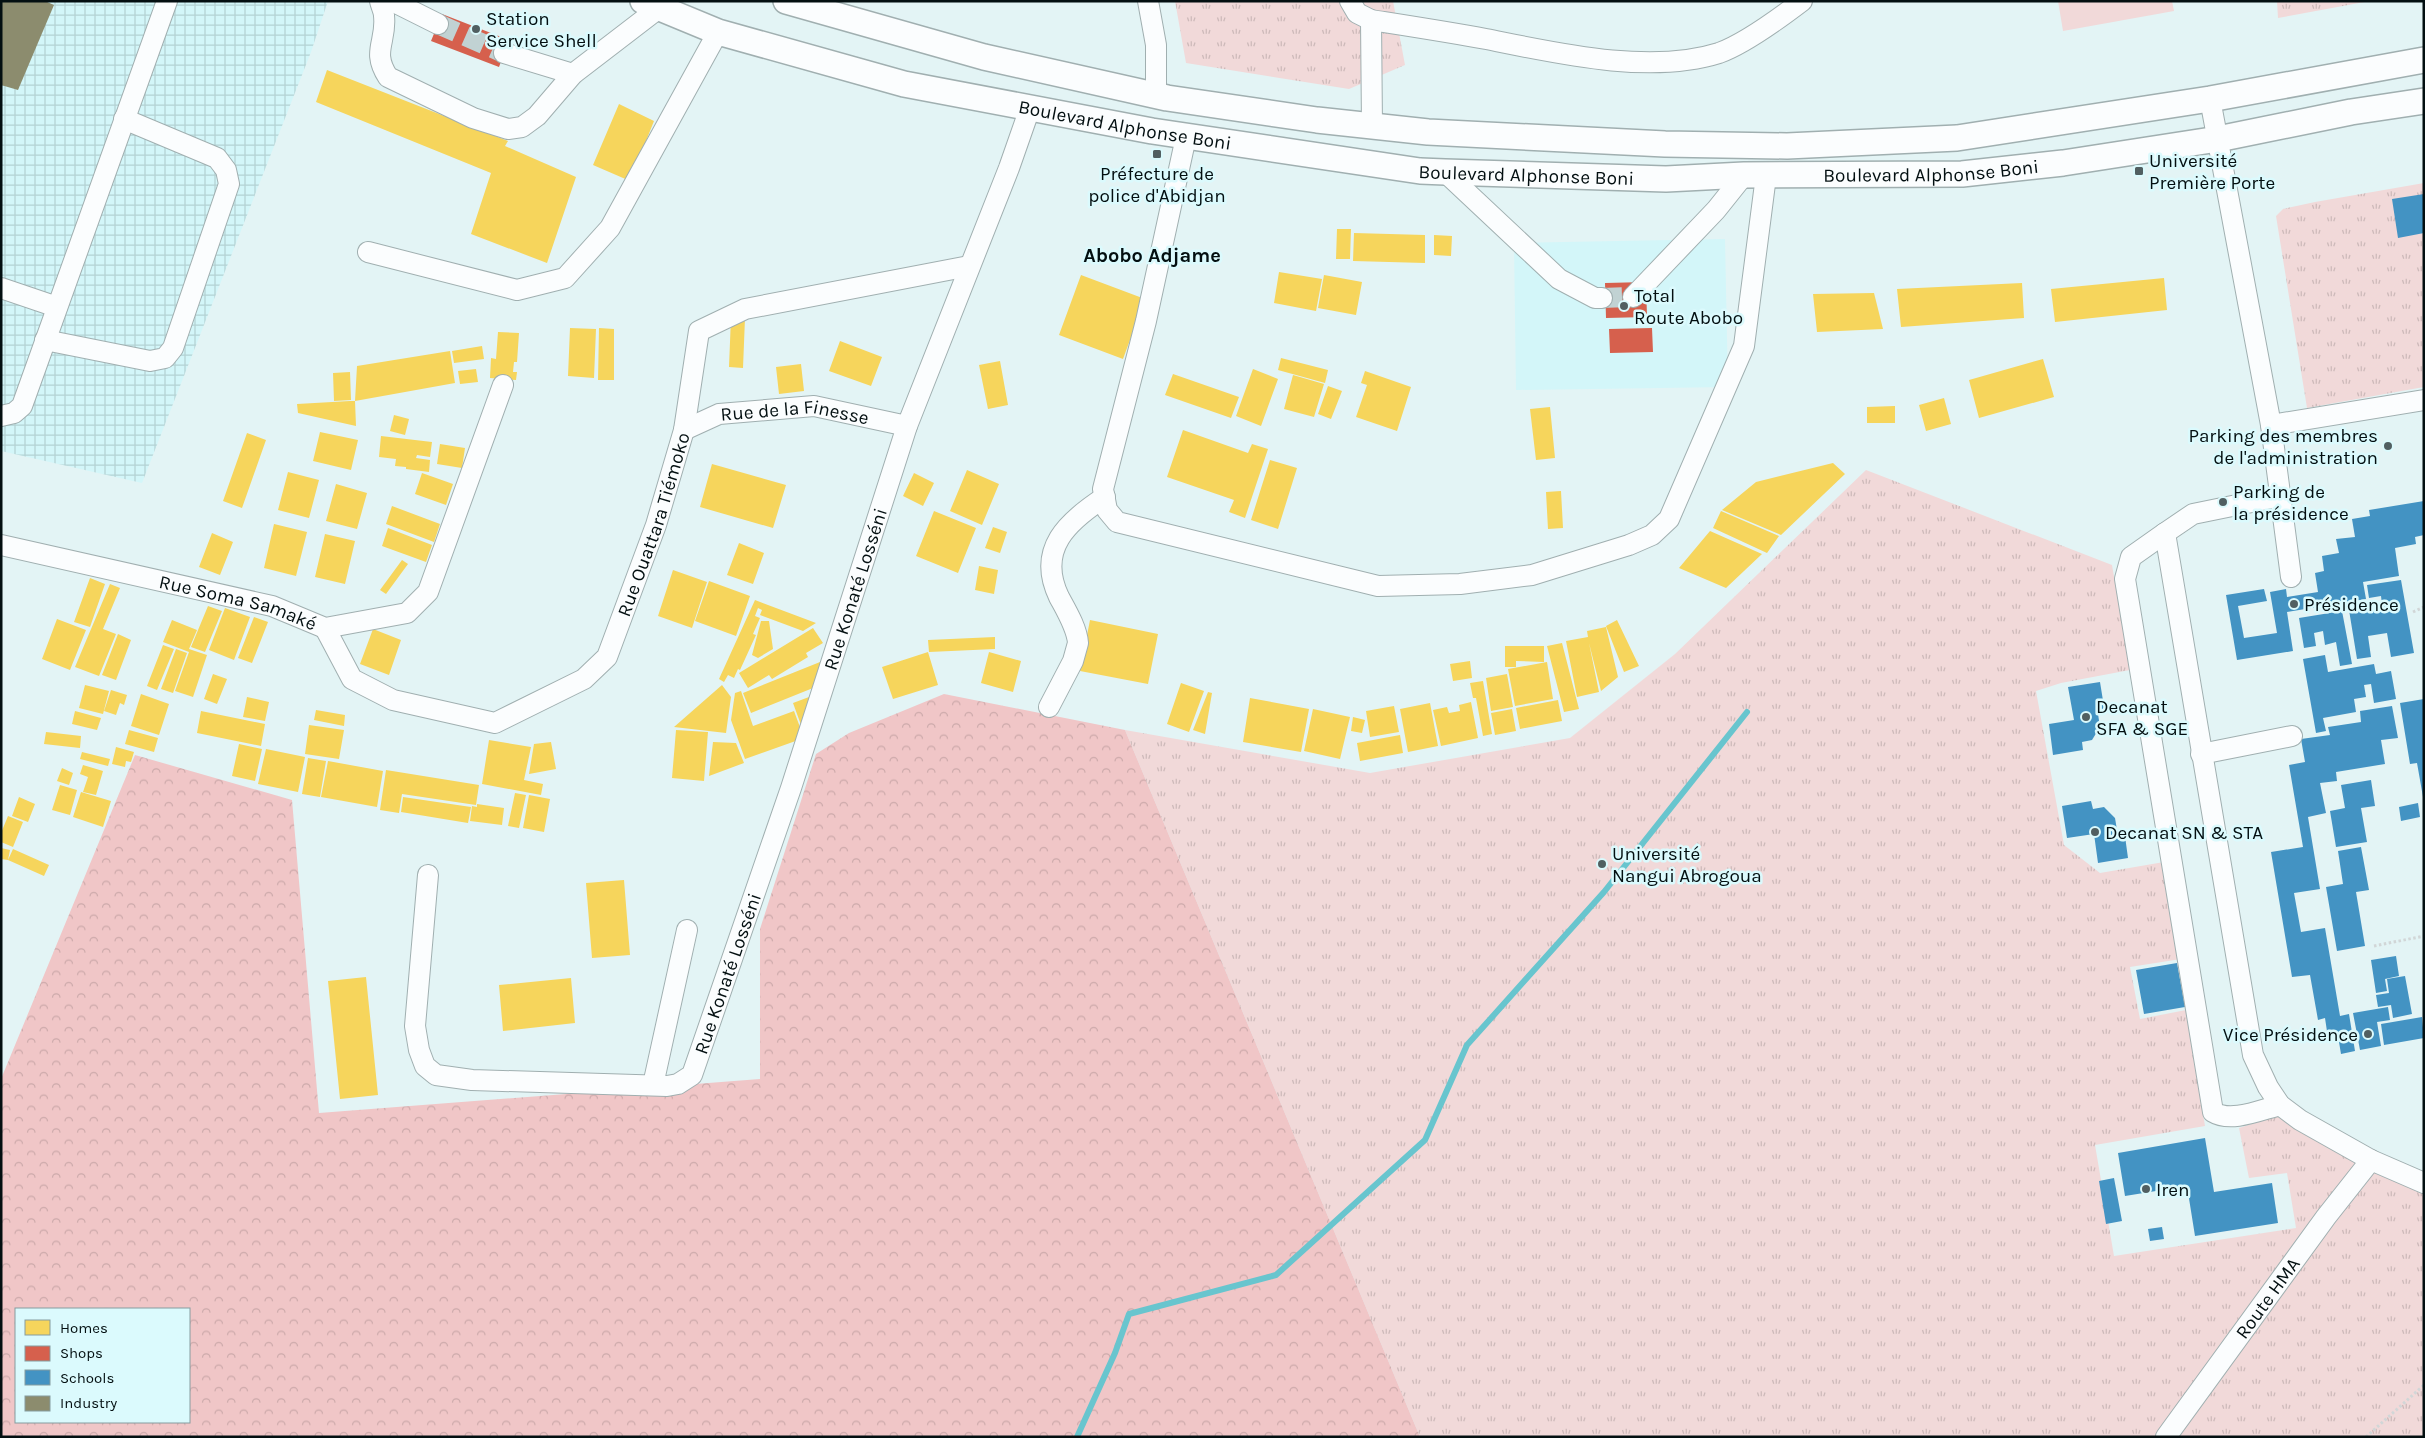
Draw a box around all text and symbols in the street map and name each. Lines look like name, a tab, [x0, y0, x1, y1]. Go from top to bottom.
place label: Station Service Shell	[486, 8, 597, 52]
marker: Station Service Shell	[470, 23, 482, 35]
street label: Boulevard Alphonse Boni	[1017, 96, 1233, 155]
marker: Préfecture de police d'Abidjan	[1151, 148, 1163, 160]
place label: Université Première Porte	[2149, 150, 2275, 194]
street label: Boulevard Alphonse Boni	[1823, 156, 2040, 187]
street label: Boulevard Alphonse Boni	[1418, 161, 1634, 190]
place label: Préfecture de police d'Abidjan	[1088, 163, 1226, 207]
marker: Université Première Porte	[2133, 165, 2145, 177]
district label: Abobo Adjame	[1083, 244, 1221, 267]
place label: Total Route Abobo	[1634, 285, 1743, 329]
marker: Total Route Abobo	[1618, 300, 1630, 312]
street label: Rue de la Finesse	[720, 396, 871, 430]
place label: Parking des membres de l'administration	[2188, 425, 2378, 469]
street label: Rue Ouattara Tiémoko	[613, 430, 695, 620]
marker: Parking des membres de l'administration	[2382, 440, 2394, 452]
place label: Parking de la présidence	[2233, 481, 2349, 525]
marker: Parking de la présidence	[2217, 496, 2229, 508]
street label: Rue Konaté Losséni	[819, 506, 892, 673]
street label: Rue Soma Samaké	[157, 571, 320, 635]
place label: Présidence	[2304, 594, 2399, 616]
marker: Présidence	[2288, 598, 2300, 610]
place label: Decanat SFA & SGE	[2096, 696, 2188, 740]
marker: Decanat SFA & SGE	[2080, 711, 2092, 723]
place label: Decanat SN & STA	[2105, 822, 2263, 844]
marker: Decanat SN & STA	[2089, 826, 2101, 838]
place label: Université Nangui Abrogoua	[1612, 843, 1762, 887]
marker: Université Nangui Abrogoua	[1596, 858, 1608, 870]
street label: Rue Konaté Losséni	[690, 890, 766, 1057]
place label: Vice Présidence	[2223, 1024, 2358, 1046]
marker: Vice Présidence	[2362, 1028, 2374, 1040]
place label: Iren	[2156, 1179, 2189, 1201]
marker: Iren	[2140, 1183, 2152, 1195]
street label: Route HMA	[2231, 1254, 2305, 1343]
legend	[15, 1308, 190, 1423]
text: Homes	[60, 1319, 108, 1337]
text: Shops	[60, 1344, 103, 1362]
text: Schools	[60, 1369, 114, 1387]
text: Industry	[60, 1394, 117, 1412]

